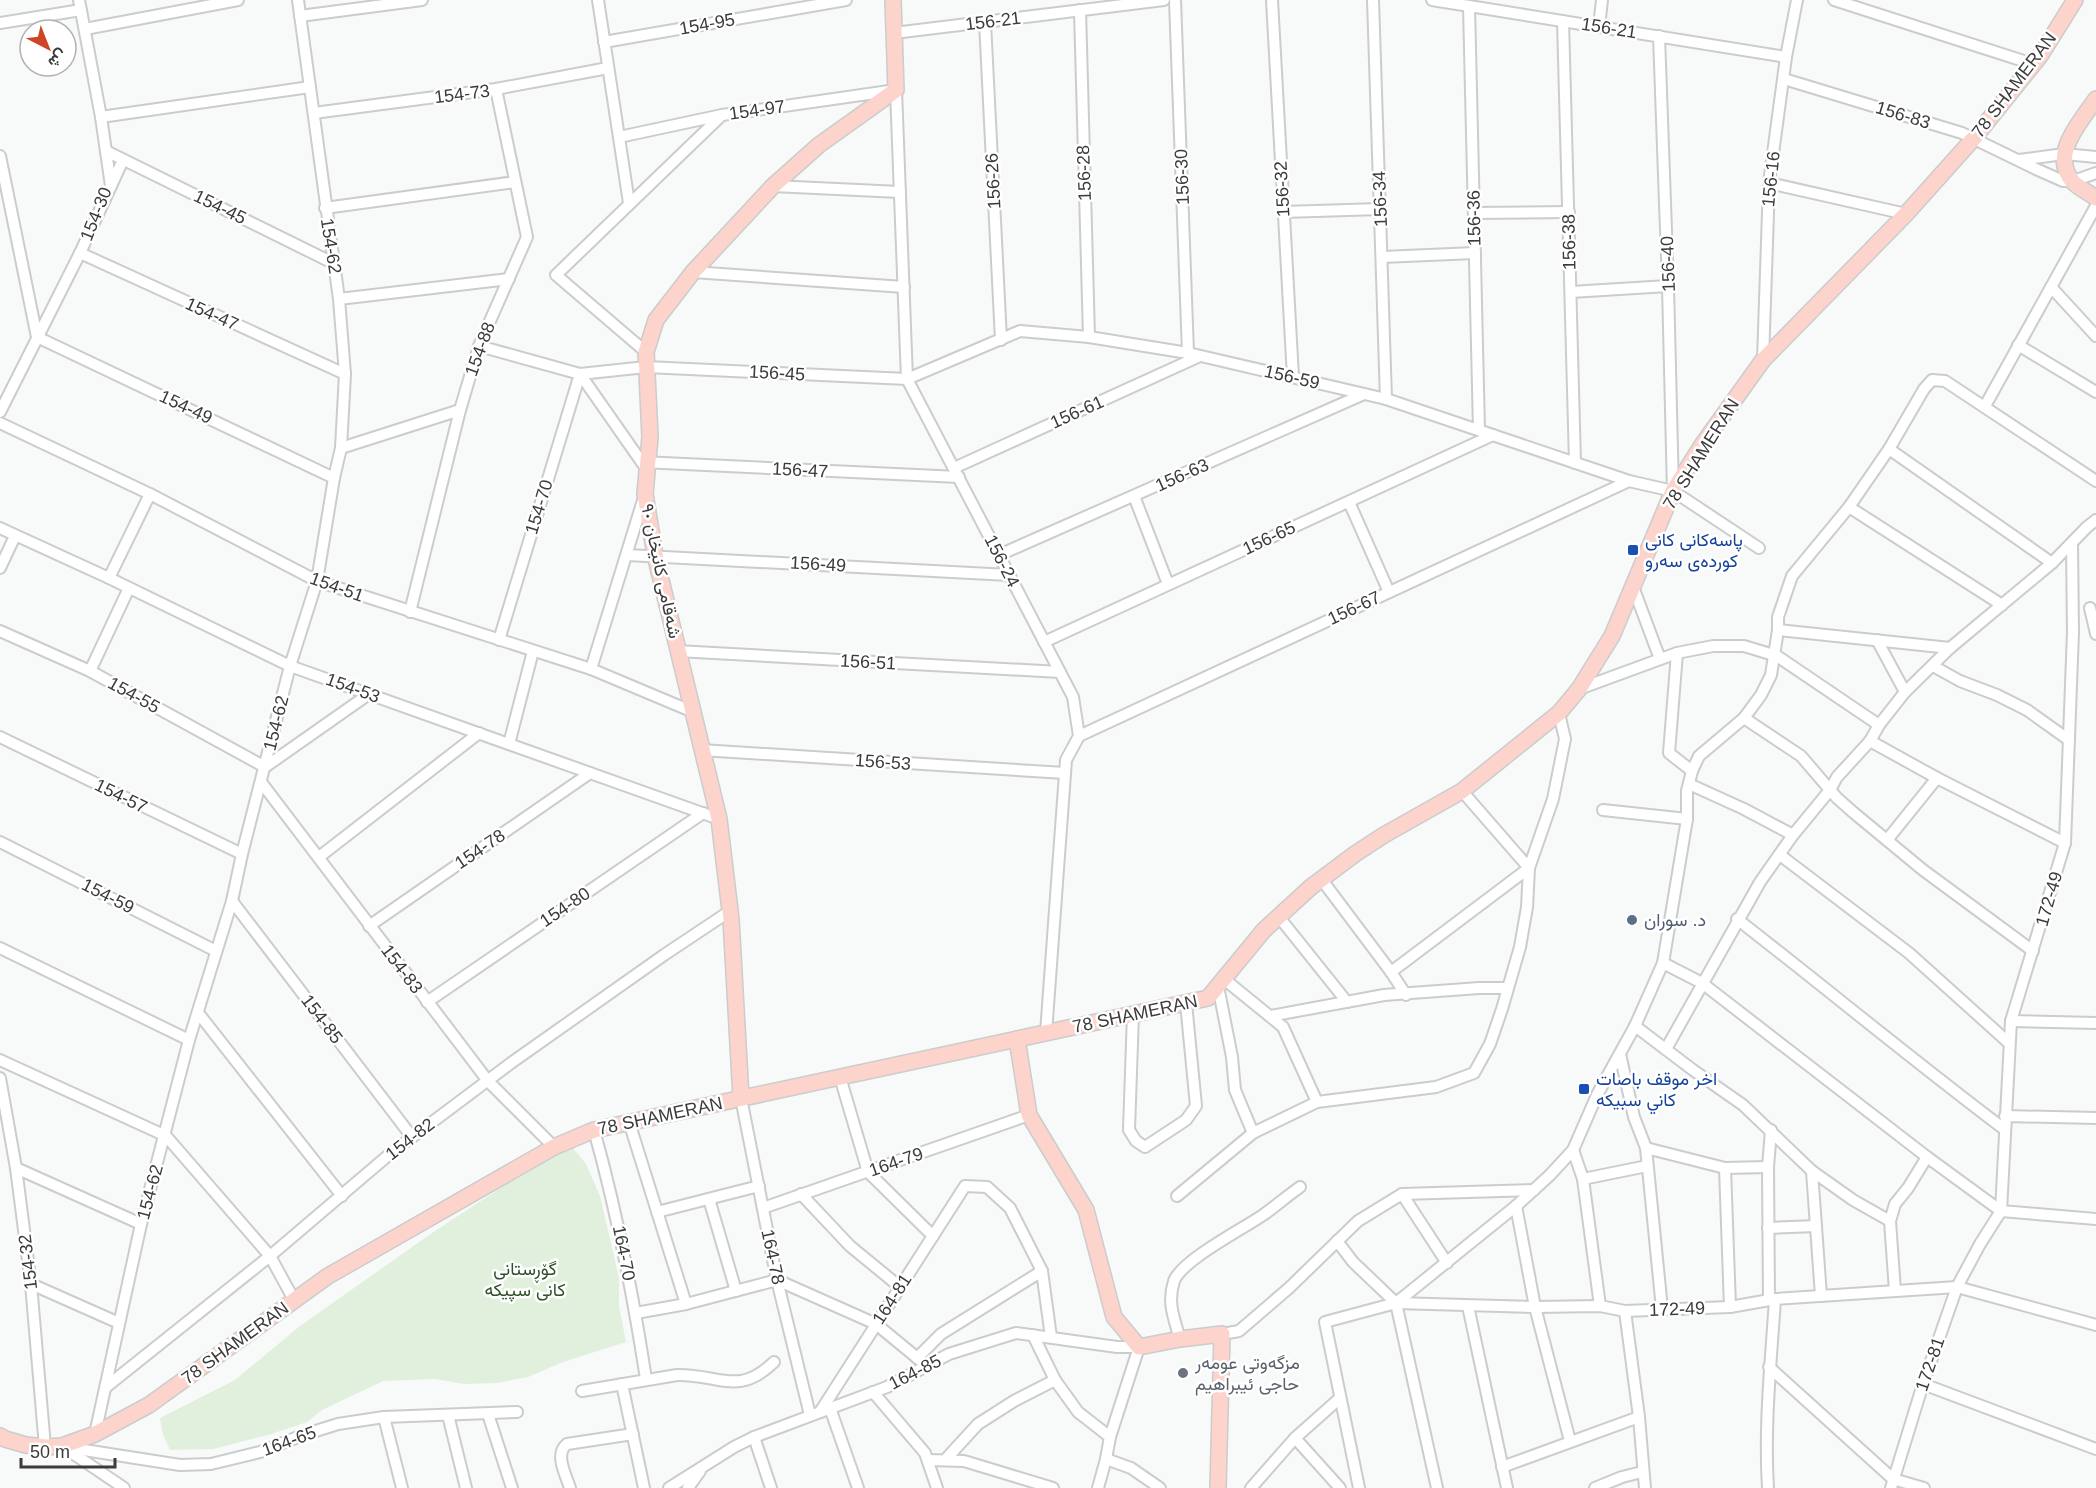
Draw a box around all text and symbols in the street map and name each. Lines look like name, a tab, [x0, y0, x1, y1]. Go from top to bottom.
street label: 156-21	[964, 8, 1022, 34]
street label: 154-95	[678, 9, 736, 39]
street label: 156-21	[1580, 14, 1638, 42]
north arrow	[18, 18, 78, 78]
street label: 78 SHAMERAN	[1968, 28, 2060, 142]
text: ش	[44, 45, 71, 72]
street label: 154-73	[433, 81, 491, 107]
street label: 154-97	[728, 96, 786, 124]
street label: 156-83	[1873, 97, 1933, 133]
street label: 156-28	[1073, 145, 1095, 201]
street label: 156-30	[1171, 149, 1193, 205]
street label: 156-16	[1758, 150, 1784, 208]
street label: 156-26	[982, 152, 1004, 210]
street label: 156-32	[1271, 160, 1293, 218]
street label: 156-34	[1369, 171, 1391, 227]
street label: 154-30	[76, 184, 116, 244]
street label: 154-45	[190, 186, 250, 228]
street label: 156-36	[1464, 190, 1484, 246]
street label: 156-38	[1559, 214, 1579, 270]
street label: 154-62	[317, 217, 345, 275]
street label: 156-40	[1657, 236, 1679, 292]
street label: 154-47	[182, 293, 242, 335]
street label: 154-88	[461, 319, 499, 379]
street label: 156-59	[1262, 361, 1322, 393]
street label: 156-45	[748, 362, 806, 384]
street label: 154-49	[156, 386, 216, 428]
street label: 156-61	[1047, 391, 1107, 433]
street label: 78 SHAMERAN	[1659, 395, 1743, 513]
street label: 156-63	[1152, 454, 1212, 496]
street label: 156-47	[771, 459, 829, 481]
street label: 154-70	[521, 477, 557, 537]
street label: شەقامی کانیخان ٩٠	[636, 502, 685, 640]
street label: 156-65	[1239, 517, 1299, 559]
place label: پاسەکانی کانی کوردەی سەرو	[1645, 530, 1743, 572]
street label: 156-24	[980, 531, 1024, 591]
marker: پاسەکانی کانی کوردەی سەرو	[1626, 543, 1640, 557]
street label: 156-49	[789, 553, 847, 575]
street label: 154-51	[307, 568, 367, 606]
street label: 156-67	[1324, 587, 1384, 629]
street label: 156-51	[839, 651, 897, 673]
street label: 154-53	[323, 669, 383, 707]
street label: 154-55	[105, 673, 163, 717]
street label: 154-62	[260, 693, 292, 753]
street label: 156-53	[854, 750, 912, 774]
street label: 154-57	[91, 775, 151, 817]
street label: 154-78	[451, 825, 509, 873]
street label: 172-49	[2032, 869, 2066, 929]
street label: 154-59	[78, 874, 138, 918]
street label: 154-80	[536, 883, 594, 931]
place label: د. سوران	[1644, 910, 1706, 931]
marker: د. سوران	[1625, 913, 1639, 927]
street label: 154-83	[377, 941, 427, 997]
street label: 154-85	[297, 991, 347, 1047]
street label: 78 SHAMERAN	[1071, 991, 1199, 1037]
place label: اخر موقف باصات كاني سبيكه	[1596, 1069, 1717, 1115]
marker: اخر موقف باصات كاني سبيكه	[1577, 1082, 1591, 1096]
street label: 78 SHAMERAN	[596, 1093, 724, 1139]
street label: 154-82	[382, 1114, 438, 1164]
street label: 164-79	[866, 1143, 926, 1181]
street label: 154-62	[133, 1162, 167, 1222]
street label: 164-70	[609, 1224, 639, 1282]
street label: 164-78	[757, 1228, 789, 1286]
street label: 154-32	[15, 1233, 41, 1291]
park label: گۆڕستانی کانی سپیکە	[485, 1259, 565, 1302]
street label: 164-81	[868, 1270, 916, 1328]
street label: 78 SHAMERAN	[178, 1298, 292, 1388]
street label: 172-49	[1649, 1298, 1705, 1320]
street label: 172-81	[1911, 1334, 1949, 1394]
street label: 164-85	[885, 1350, 945, 1394]
place label: مزگەوتی عومەر حاجی ئیبراهیم	[1194, 1353, 1300, 1396]
marker: مزگەوتی عومەر حاجی ئیبراهیم	[1176, 1366, 1190, 1380]
street label: 164-65	[259, 1422, 319, 1460]
scale bar	[21, 1431, 116, 1469]
text: 50 m	[30, 1442, 70, 1462]

